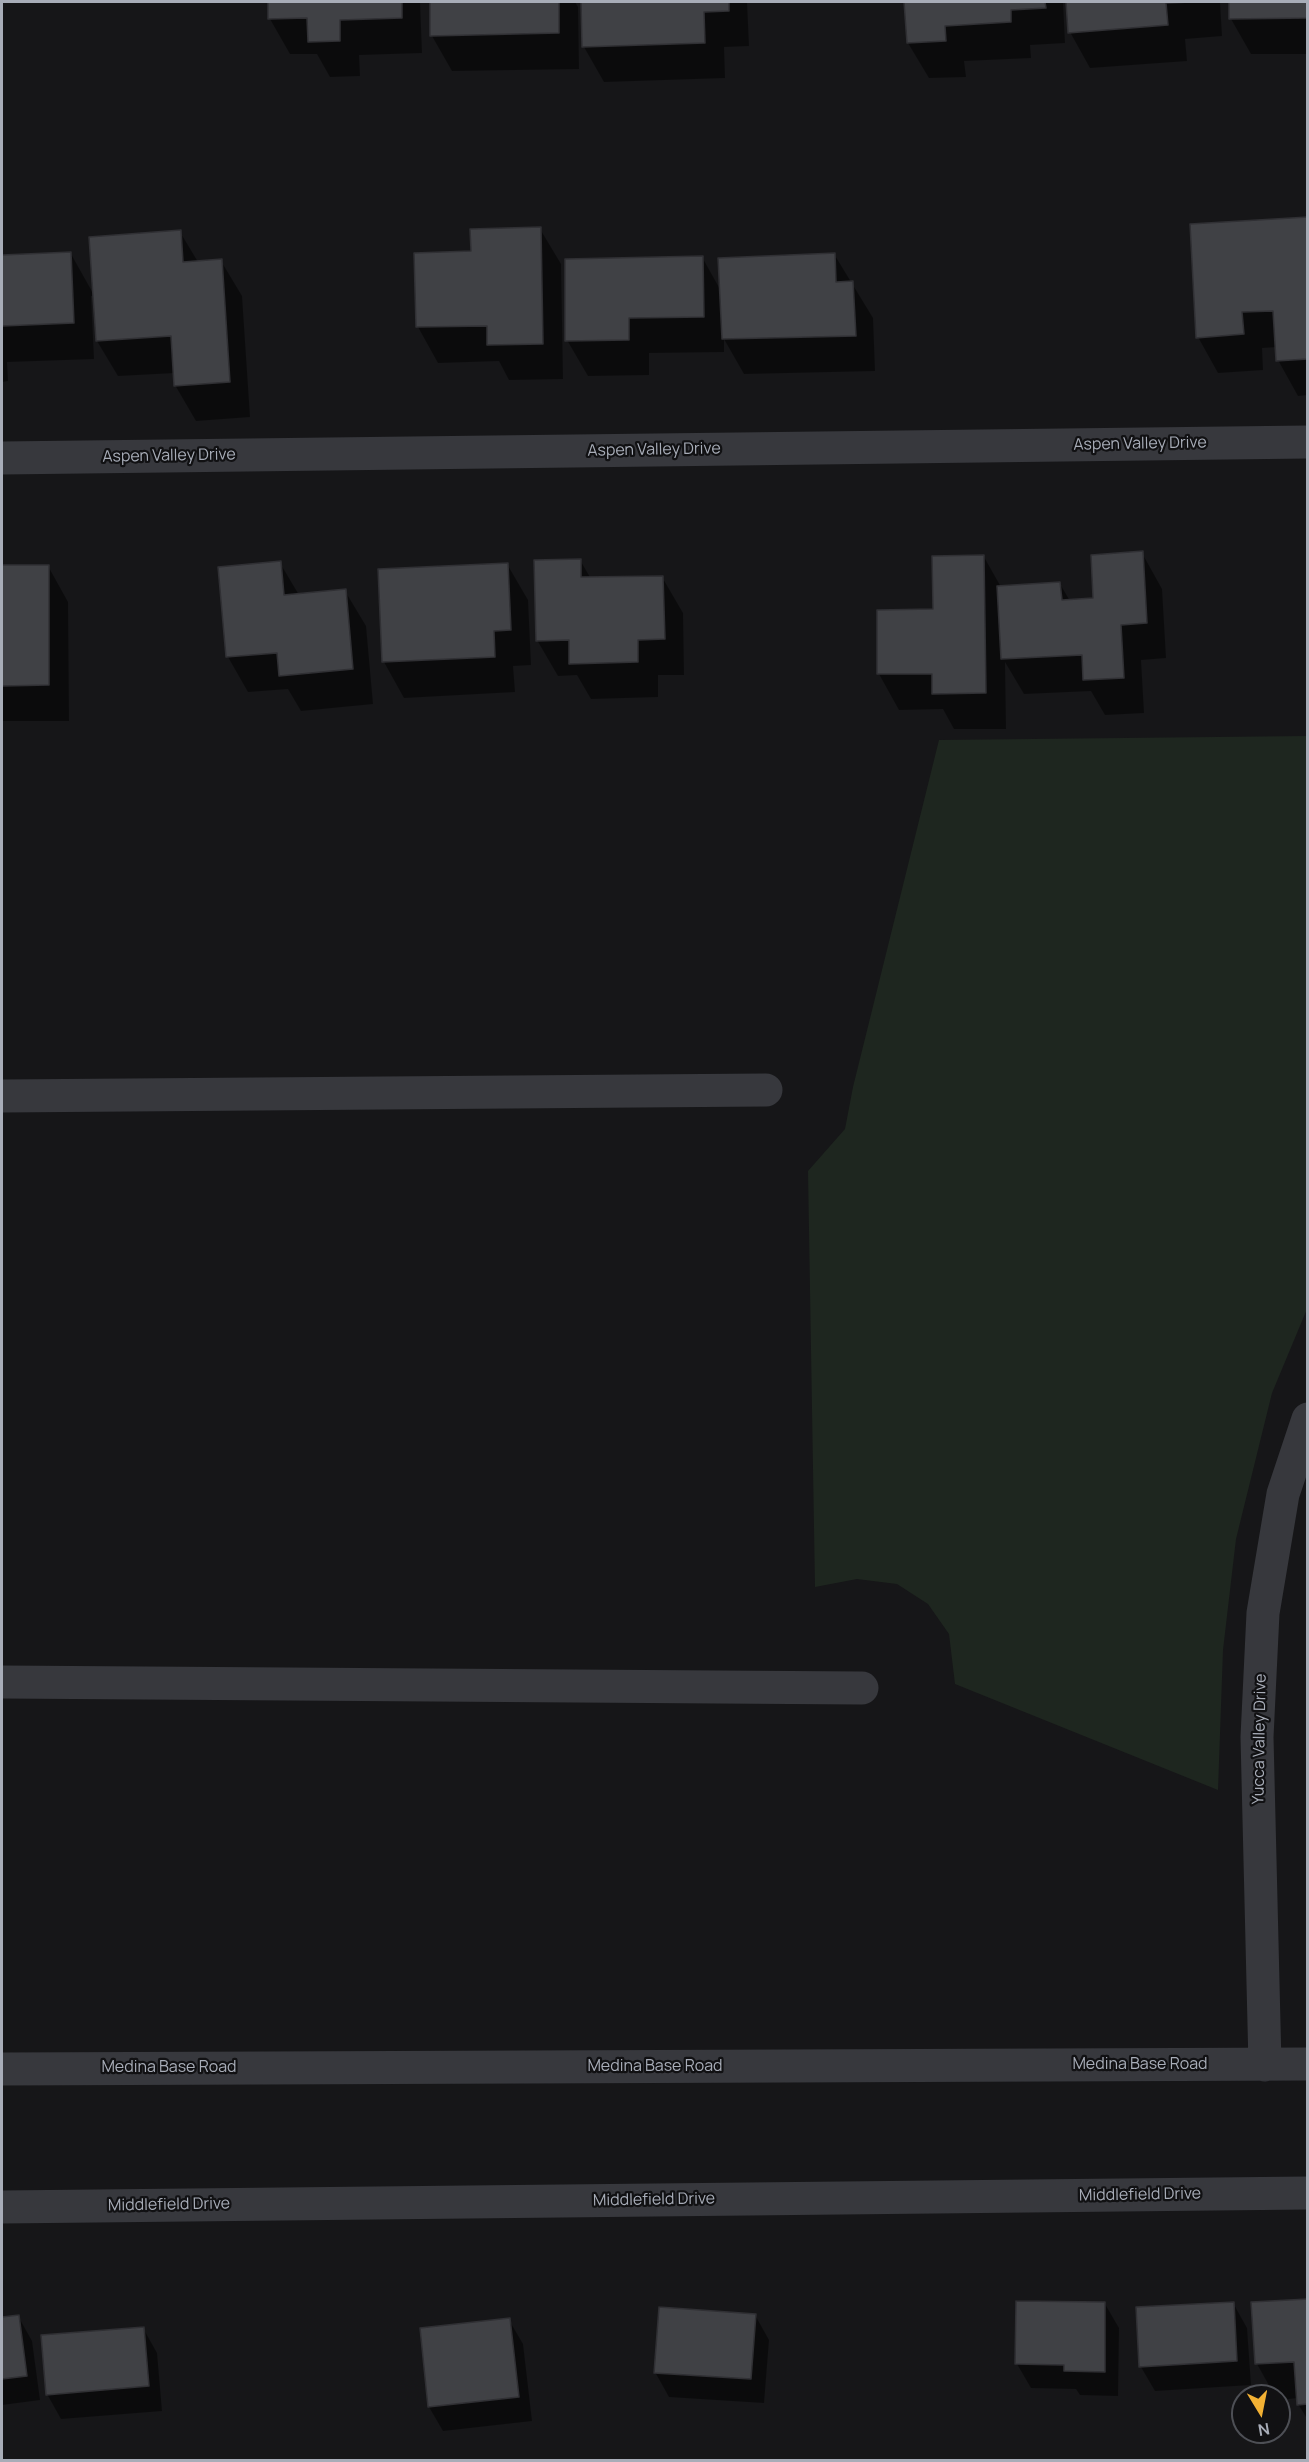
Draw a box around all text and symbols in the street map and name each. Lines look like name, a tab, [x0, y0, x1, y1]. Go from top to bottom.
street label: Aspen Valley Drive	[1073, 433, 1207, 455]
street label: Aspen Valley Drive	[587, 439, 721, 461]
street label: Aspen Valley Drive	[102, 445, 236, 467]
street label: Yucca Valley Drive	[1249, 1673, 1271, 1805]
street label: Medina Base Road	[1072, 2055, 1208, 2075]
street label: Medina Base Road	[587, 2057, 723, 2077]
street label: Medina Base Road	[101, 2058, 237, 2078]
street label: Middlefield Drive	[1079, 2184, 1201, 2206]
street label: Middlefield Drive	[593, 2189, 715, 2211]
street label: Middlefield Drive	[108, 2194, 230, 2216]
north arrow	[1231, 2384, 1291, 2444]
text: N	[1256, 2418, 1271, 2442]

